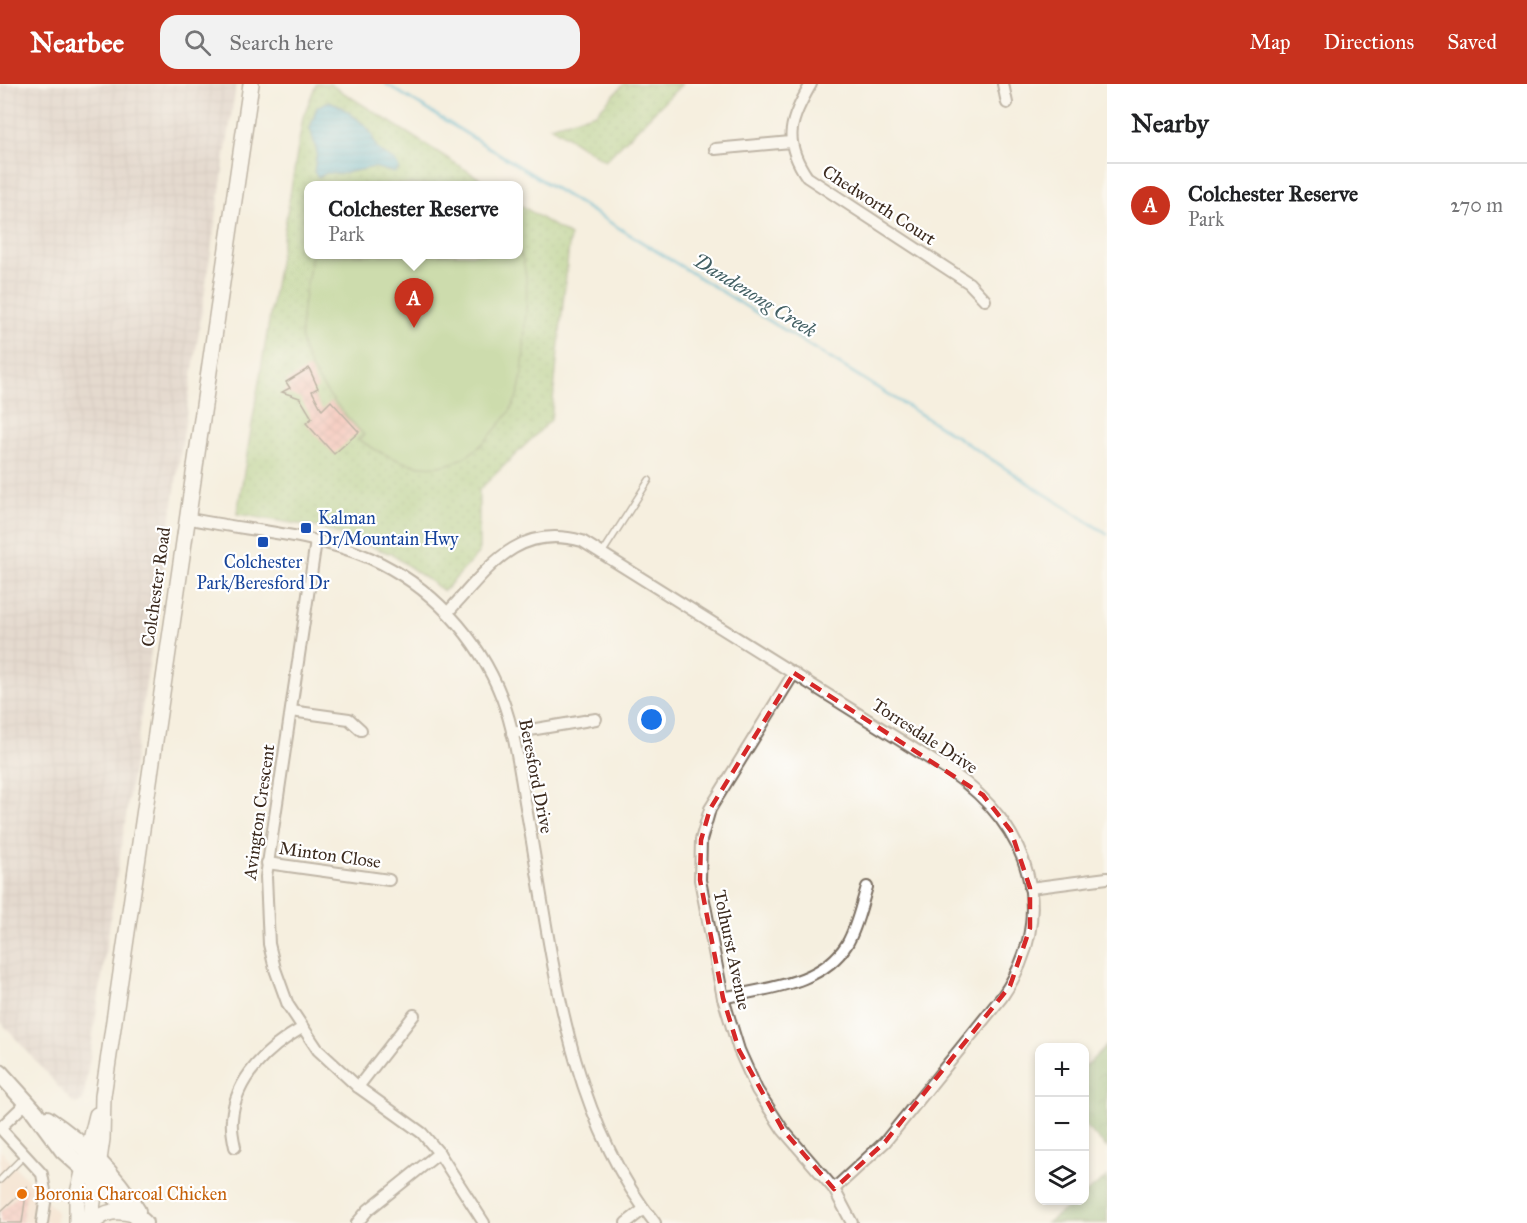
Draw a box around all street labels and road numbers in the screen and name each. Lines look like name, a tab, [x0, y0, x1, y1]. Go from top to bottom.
street label: Chedworth Court	[818, 160, 940, 250]
street label: Colchester Road	[137, 526, 175, 648]
street label: Torresdale Drive	[868, 694, 982, 778]
street label: Beresford Drive	[514, 717, 558, 835]
street label: Avington Crescent	[238, 742, 280, 882]
street label: Minton Close	[278, 837, 382, 873]
street label: Tolhurst Avenue	[709, 888, 755, 1012]

